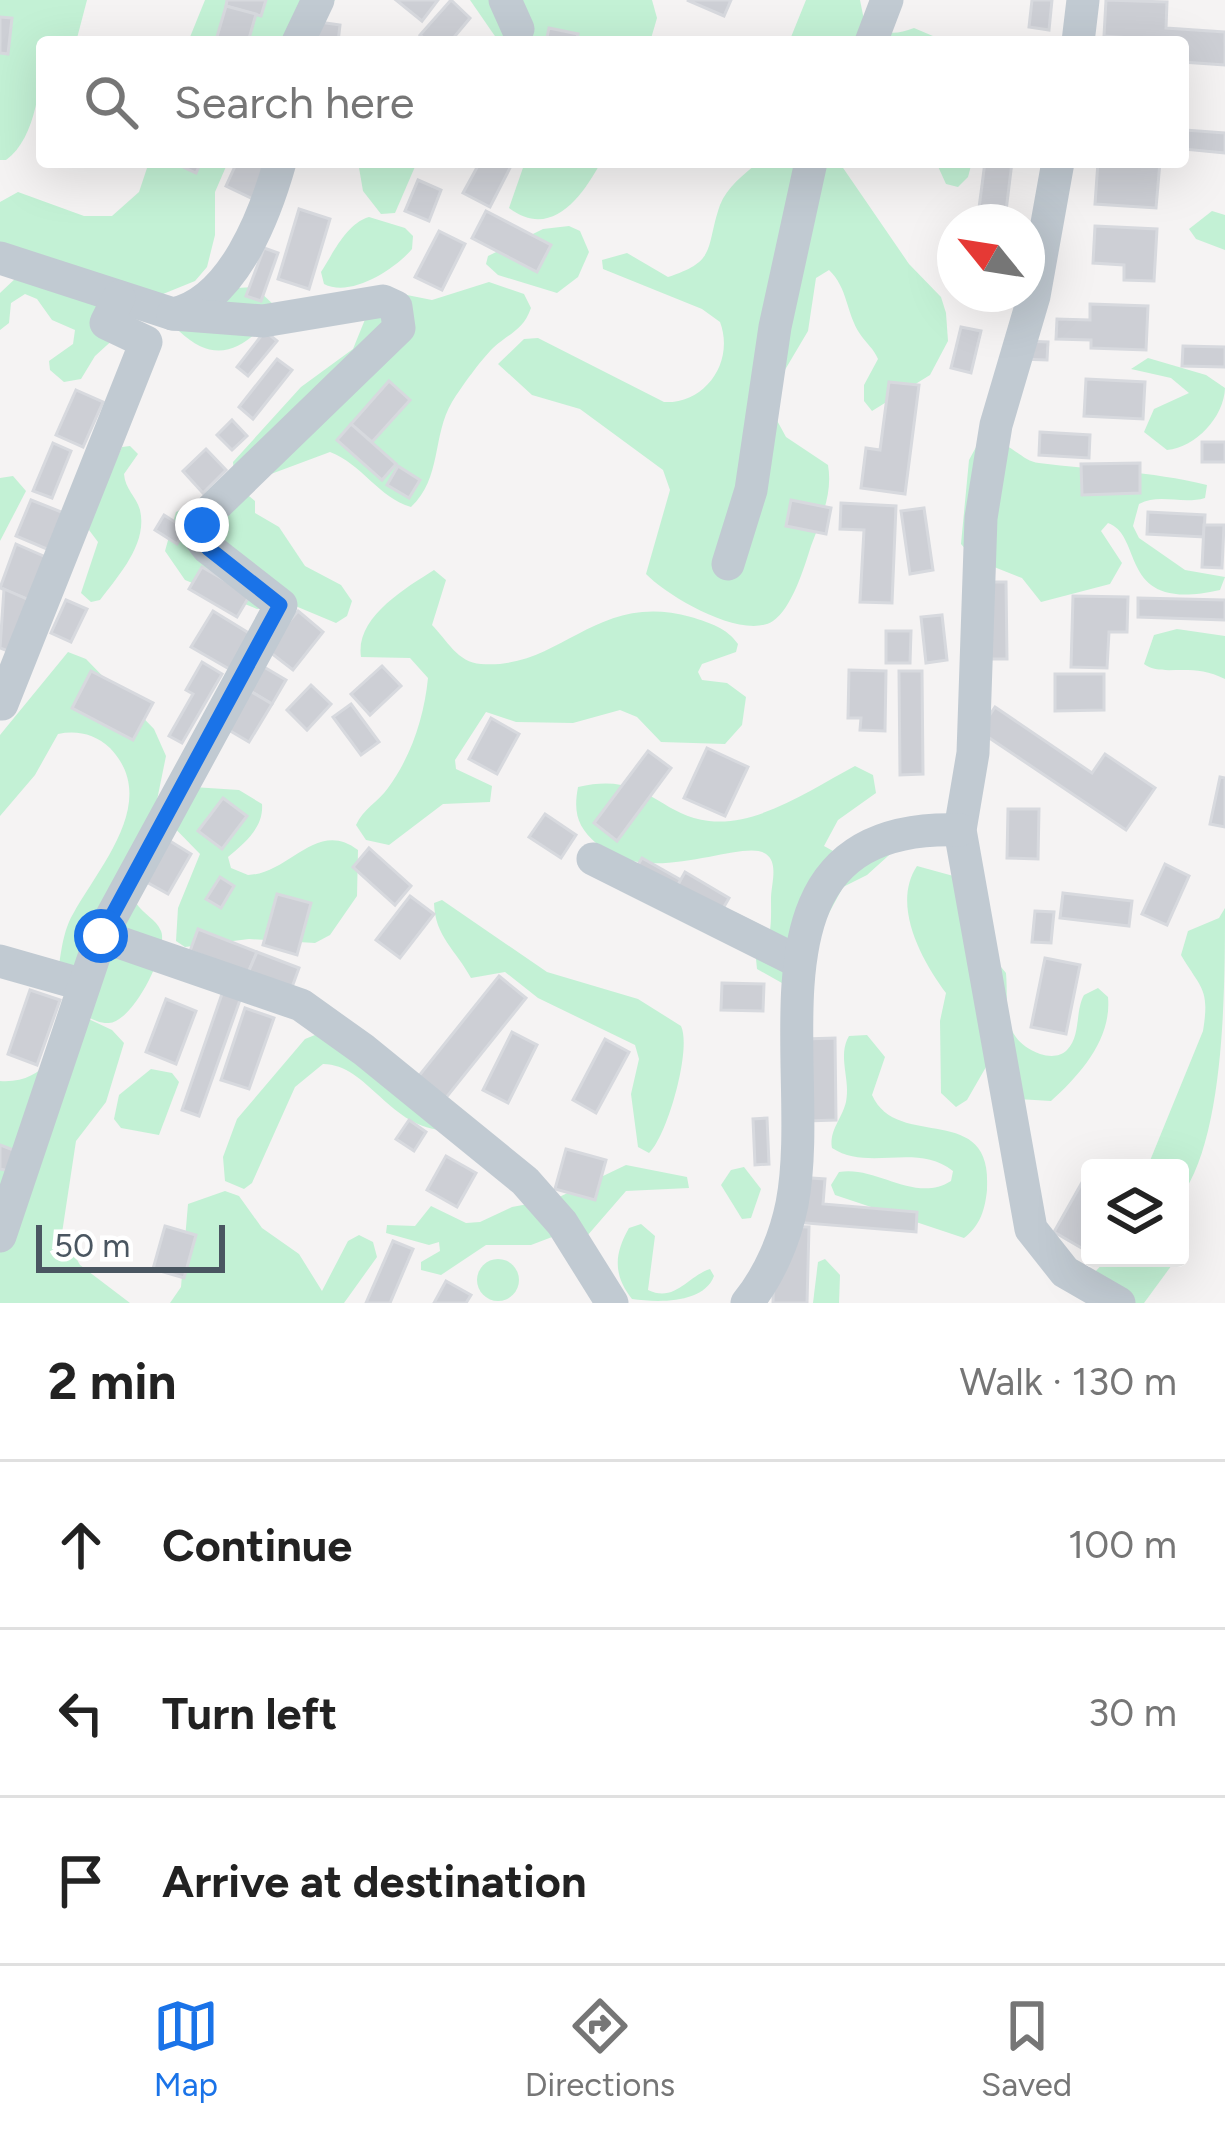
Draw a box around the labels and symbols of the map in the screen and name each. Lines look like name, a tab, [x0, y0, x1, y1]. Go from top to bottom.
north arrow	[937, 204, 1045, 312]
route end	[175, 498, 229, 552]
route start	[74, 909, 128, 963]
scale bar	[36, 1219, 225, 1272]

